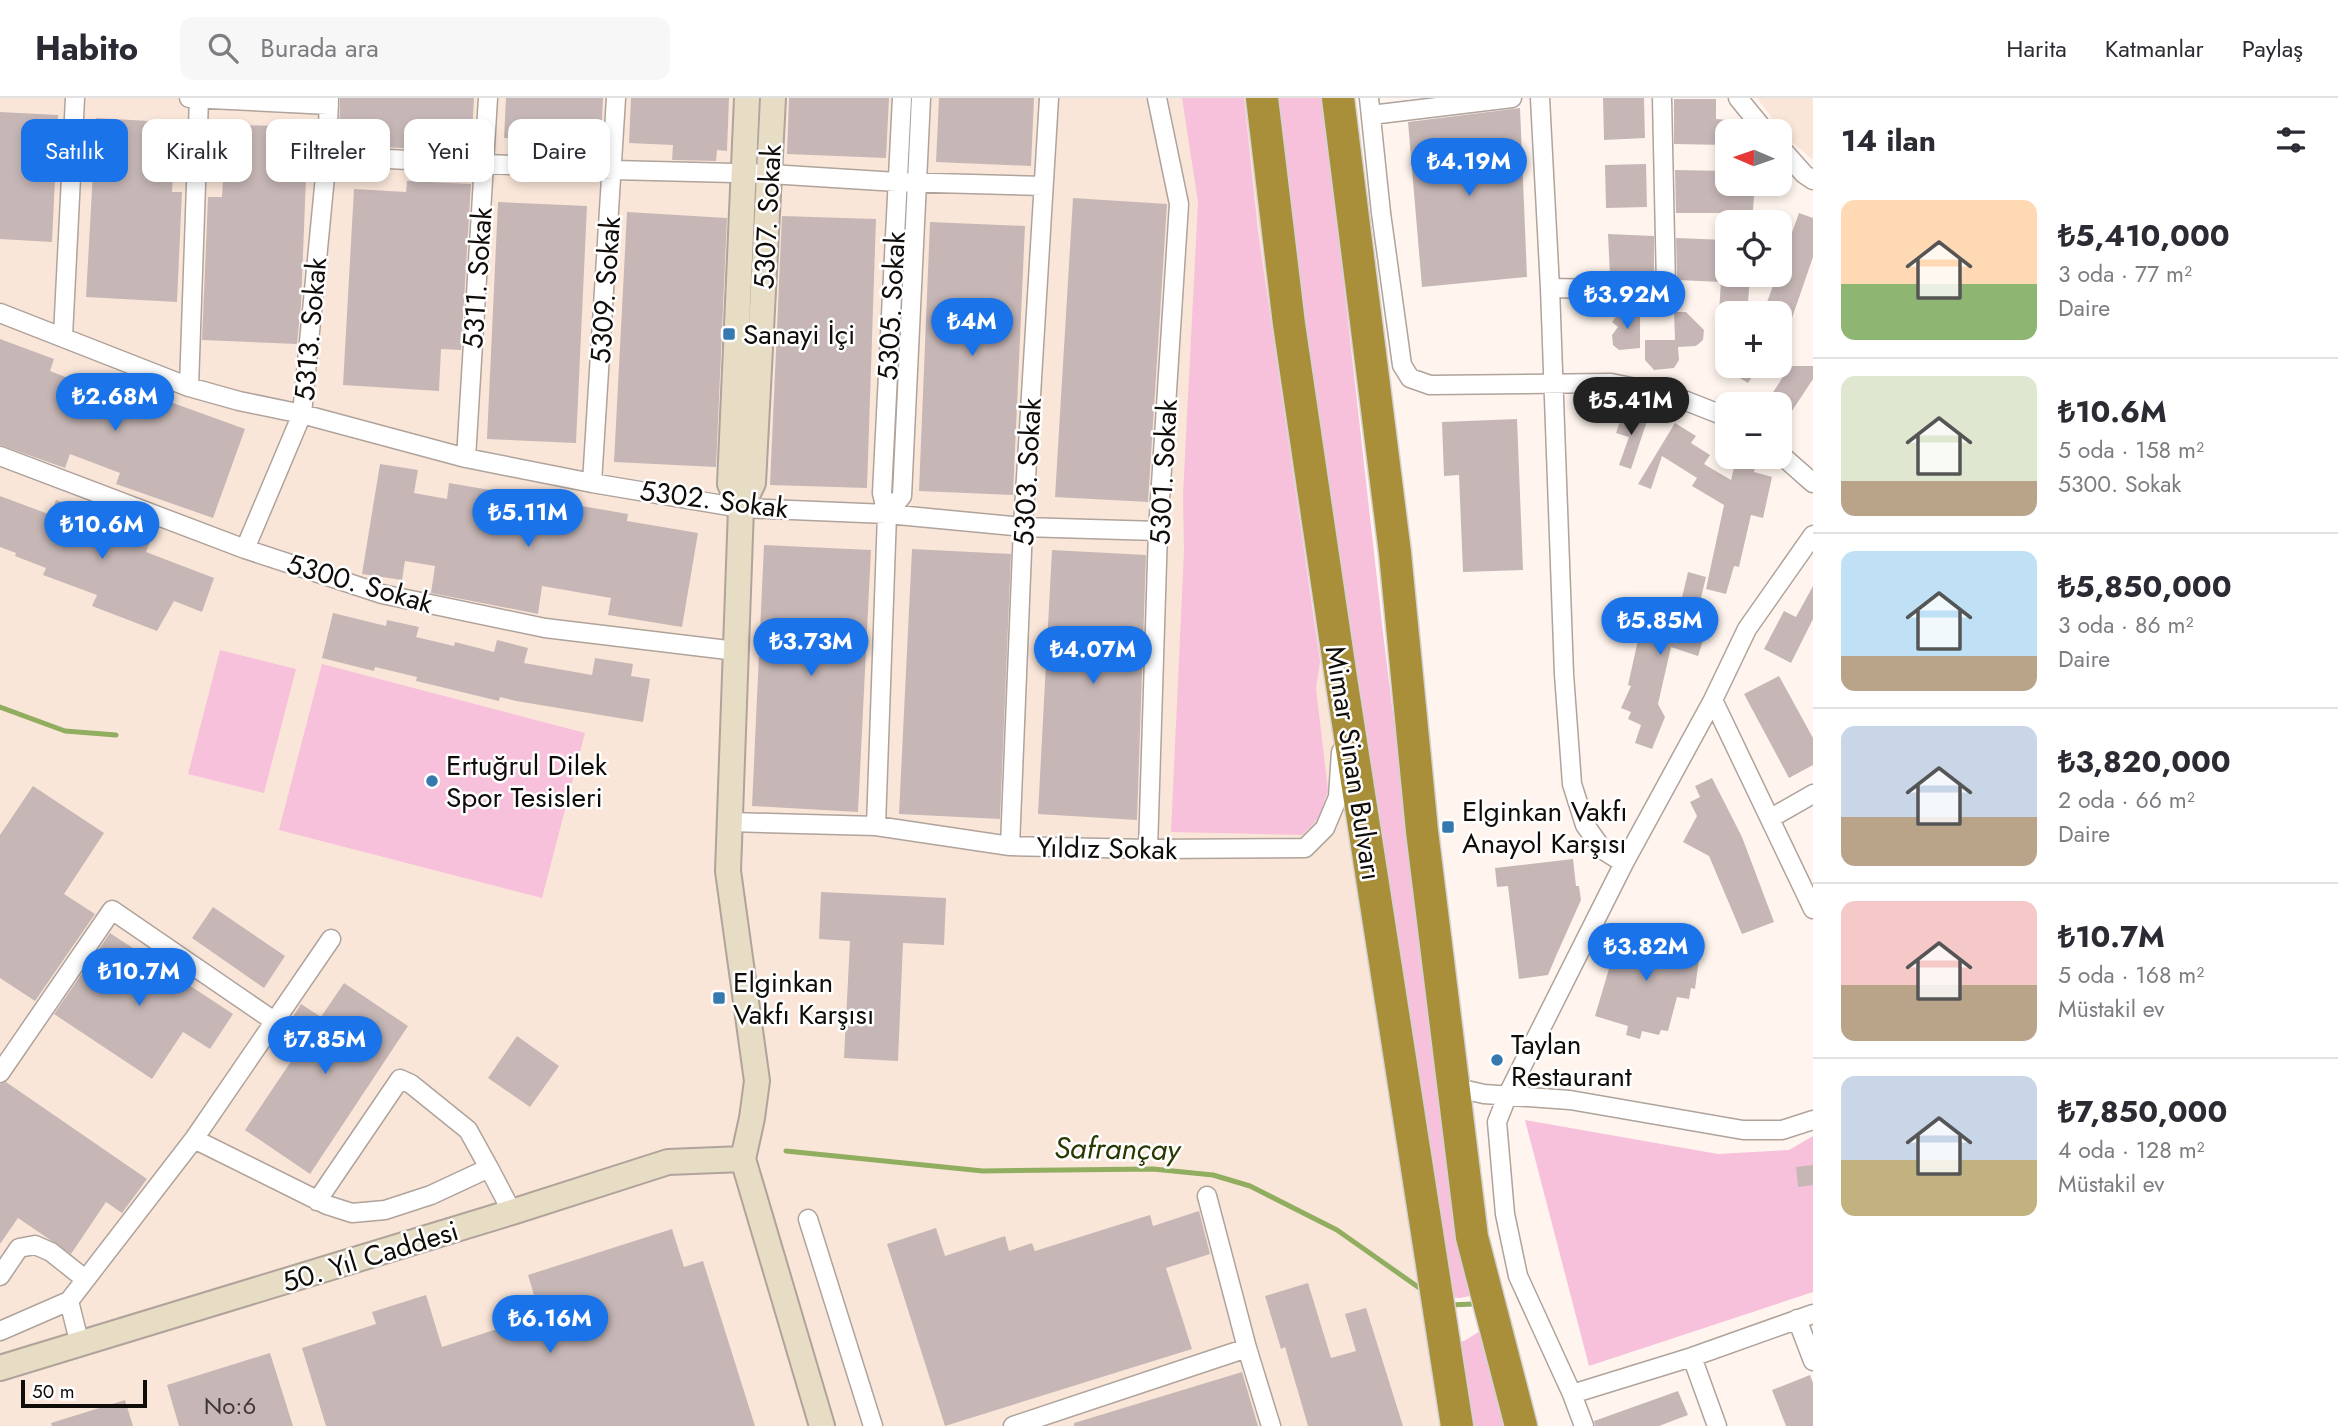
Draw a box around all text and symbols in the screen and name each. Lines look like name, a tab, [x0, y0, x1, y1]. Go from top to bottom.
search box	[180, 17, 670, 80]
text: Habito	[35, 25, 138, 72]
icon: search	[204, 29, 242, 67]
text: Burada ara	[260, 29, 379, 67]
text: Harita	[2006, 31, 2067, 66]
text: Katmanlar	[2105, 31, 2204, 66]
text: Paylaş	[2242, 31, 2303, 66]
chip: Satılık	[21, 119, 128, 182]
chip: Kiralık	[142, 119, 252, 182]
chip: Filtreler	[266, 119, 390, 182]
chip: Yeni	[404, 119, 494, 182]
chip: Daire	[508, 119, 610, 182]
north arrow	[1715, 119, 1792, 196]
map controls	[1715, 119, 1792, 469]
text: 14 ilan	[1841, 119, 1936, 162]
icon: filters	[2272, 121, 2310, 159]
pin: ₺4.19M	[1412, 139, 1526, 198]
street label: 5307. Sokak	[743, 143, 792, 291]
text: ₺4.19M	[1427, 144, 1511, 178]
street label: 5311. Sokak	[452, 205, 503, 350]
button: locate	[1715, 210, 1792, 287]
street label: 5309. Sokak	[580, 214, 631, 365]
text: ₺5,410,000	[2058, 214, 2230, 257]
icon: home	[1897, 228, 1981, 312]
street label: 5305. Sokak	[867, 230, 916, 382]
street label: 5313. Sokak	[284, 255, 337, 403]
text: 3 oda · 77 m²	[2058, 257, 2192, 291]
pin: ₺3.92M	[1570, 272, 1684, 331]
text: ₺3.92M	[1584, 277, 1670, 311]
text: Daire	[2058, 291, 2110, 325]
pin: ₺4M	[938, 299, 1006, 358]
button: +	[1715, 301, 1792, 378]
text: ₺4M	[947, 304, 997, 338]
place label: Sanayi İçi	[743, 314, 855, 355]
marker: Sanayi İçi	[721, 326, 737, 342]
pin: ₺2.68M	[58, 374, 172, 433]
pin: ₺5.41M	[1574, 378, 1688, 437]
text: ₺2.68M	[72, 379, 158, 413]
text: ₺5.41M	[1589, 383, 1673, 417]
text: ₺10.6M	[2058, 390, 2167, 433]
button: −	[1715, 392, 1792, 469]
street label: 5303. Sokak	[1003, 396, 1052, 547]
street label: 5301. Sokak	[1139, 397, 1188, 546]
icon: home	[1897, 404, 1981, 488]
text: 5 oda · 158 m²	[2058, 433, 2204, 467]
text: 5300. Sokak	[2058, 467, 2181, 501]
street label: 5302. Sokak	[637, 470, 791, 529]
pin: ₺5.11M	[471, 490, 585, 549]
text: ₺5.11M	[488, 495, 568, 529]
pin: ₺10.6M	[45, 502, 159, 561]
text: ₺10.6M	[60, 507, 144, 541]
street label: 5300. Sokak	[282, 543, 438, 624]
text: ₺5,850,000	[2058, 565, 2232, 608]
icon: home	[1897, 579, 1981, 663]
pin: ₺5.85M	[1603, 598, 1717, 657]
text: ₺5.85M	[1617, 603, 1703, 637]
text: 3 oda · 86 m²	[2058, 608, 2194, 642]
pin: ₺3.73M	[754, 618, 868, 678]
text: ₺3.73M	[769, 624, 853, 658]
pin: ₺4.07M	[1036, 626, 1150, 686]
text: ₺4.07M	[1050, 632, 1136, 666]
text: Daire	[2058, 642, 2110, 676]
street label: Mimar Sinan Bulvarı	[1315, 643, 1392, 883]
text: ₺3,820,000	[2058, 740, 2231, 783]
place label: Ertuğrul Dilek Spor Tesisleri	[446, 745, 608, 818]
icon: home	[1897, 754, 1981, 838]
marker: Ertuğrul Dilek Spor Tesisleri	[424, 773, 440, 789]
text: 2 oda · 66 m²	[2058, 783, 2195, 817]
place label: Elginkan Vakfı Anayol Karşısı	[1462, 791, 1627, 864]
text: Daire	[2058, 817, 2110, 851]
marker: Elginkan Vakfı Anayol Karşısı	[1440, 819, 1456, 835]
street label: Yıldız Sokak	[1036, 827, 1178, 870]
text: ₺10.7M	[2058, 915, 2165, 958]
pin: ₺3.82M	[1589, 924, 1703, 983]
text: ₺3.82M	[1604, 929, 1688, 963]
icon: home	[1897, 929, 1981, 1013]
pin: ₺10.7M	[82, 948, 196, 1008]
text: ₺10.7M	[98, 954, 180, 988]
text: 5 oda · 168 m²	[2058, 958, 2204, 992]
place label: Elginkan Vakfı Karşısı	[733, 962, 874, 1035]
marker: Elginkan Vakfı Karşısı	[711, 990, 727, 1006]
text: Müstakil ev	[2058, 992, 2164, 1026]
pin: ₺7.85M	[268, 1016, 382, 1076]
text: ₺7.85M	[284, 1022, 366, 1056]
place label: Taylan Restaurant	[1511, 1024, 1632, 1097]
marker: Taylan Restaurant	[1489, 1052, 1505, 1068]
text: ₺7,850,000	[2058, 1090, 2227, 1133]
icon: home	[1897, 1104, 1981, 1188]
water label: Safrançay	[1054, 1126, 1183, 1171]
text: 4 oda · 128 m²	[2058, 1133, 2205, 1167]
text: Müstakil ev	[2058, 1167, 2164, 1201]
street label: 50. Yıl Caddesi	[277, 1210, 463, 1303]
pin: ₺6.16M	[493, 1296, 607, 1355]
text: ₺6.16M	[508, 1301, 592, 1335]
scale bar	[21, 1377, 147, 1409]
text: 50 m	[32, 1378, 75, 1405]
house number: No:6	[204, 1388, 256, 1423]

